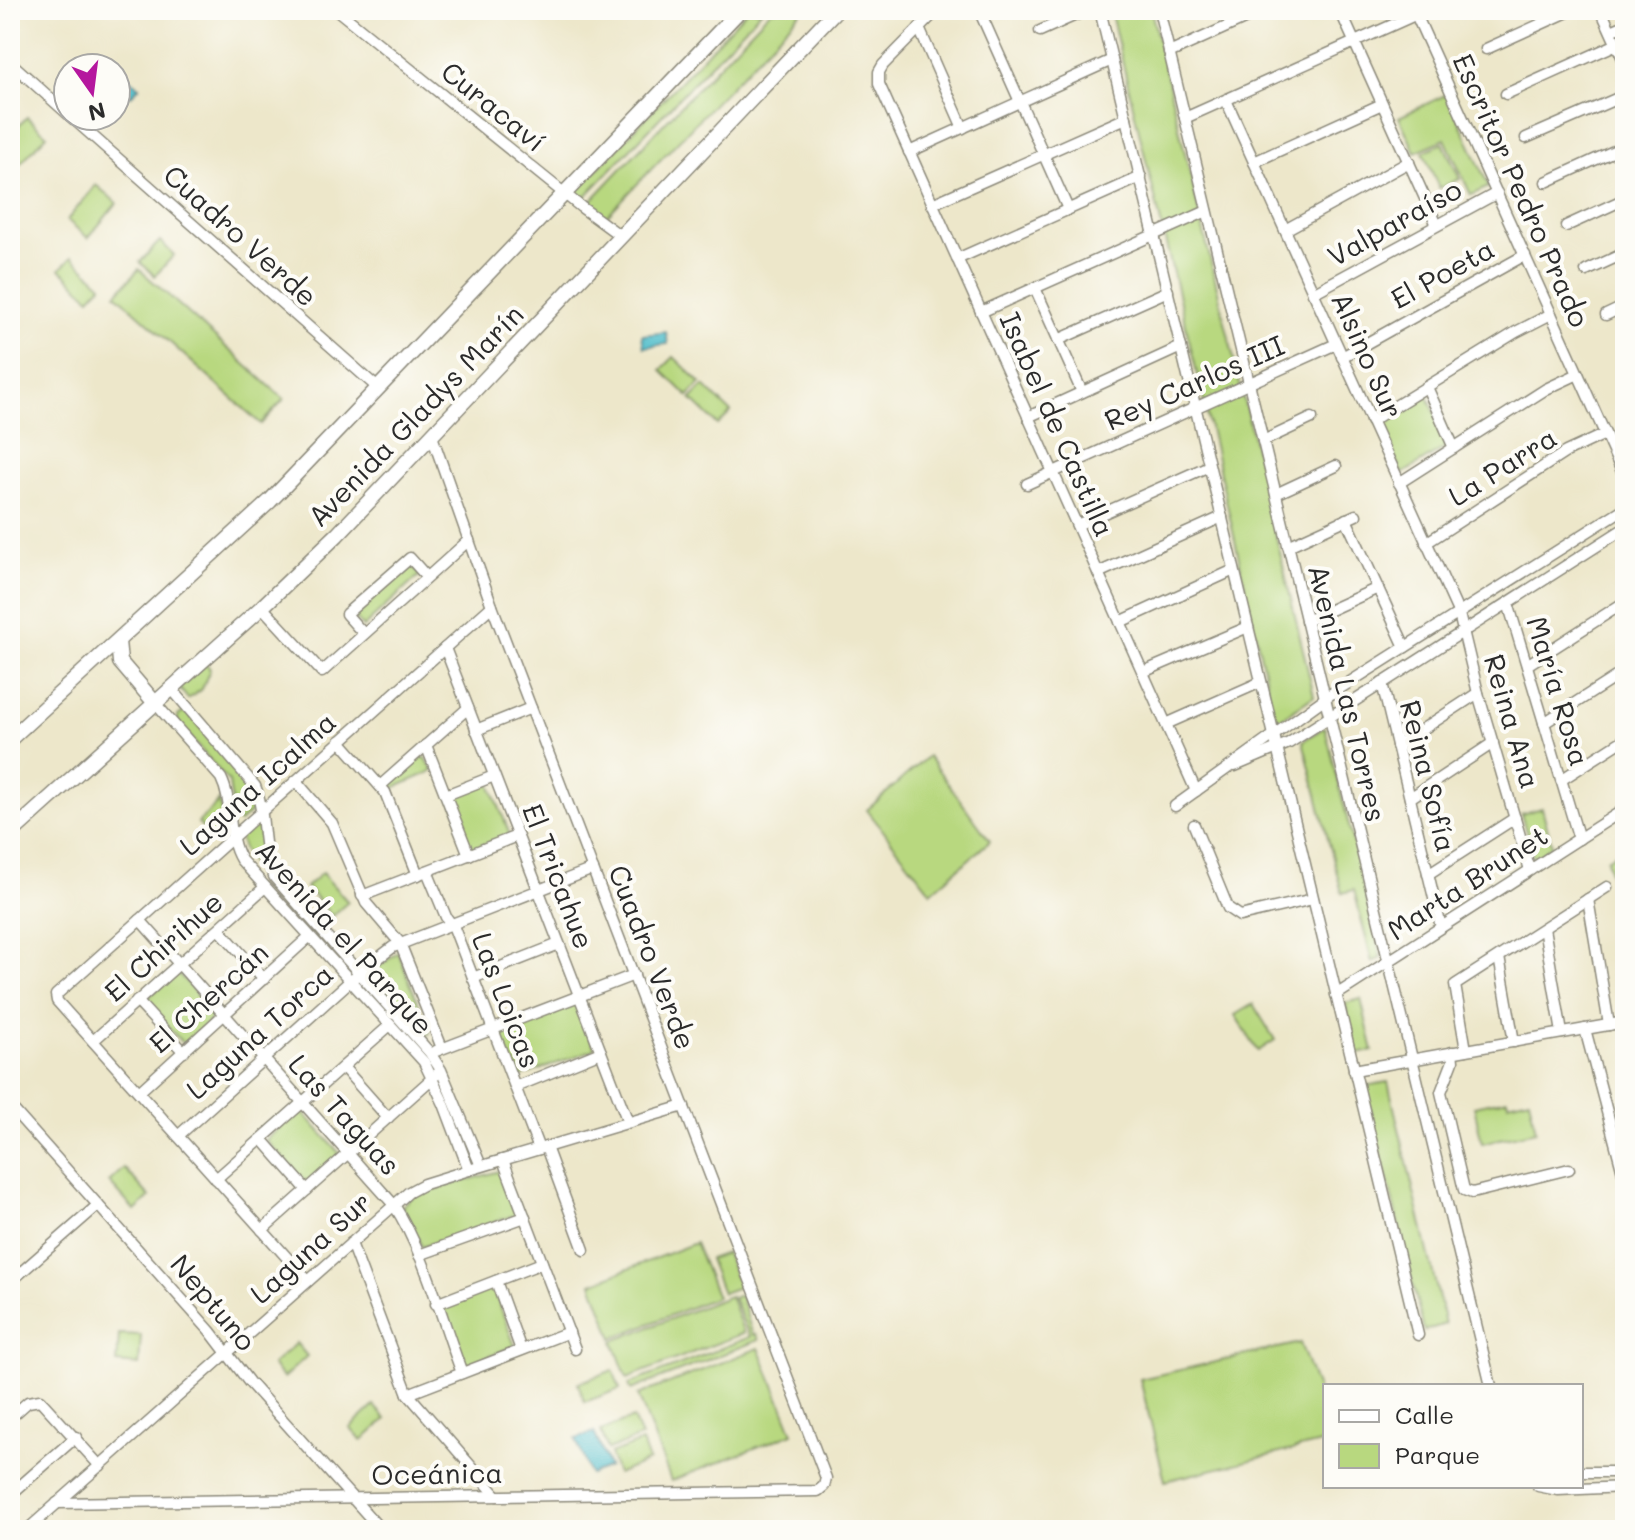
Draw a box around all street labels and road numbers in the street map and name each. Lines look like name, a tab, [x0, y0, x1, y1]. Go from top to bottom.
street label: Escritor Pedro Prado	[1445, 48, 1599, 332]
street label: Curacaví	[434, 53, 554, 159]
street label: Cuadro Verde	[157, 157, 325, 313]
street label: Valparaíso	[1321, 170, 1467, 274]
street label: El Poeta	[1384, 230, 1500, 316]
street label: Alsino Sur	[1324, 286, 1412, 424]
street label: Avenida Gladys Marín	[300, 296, 530, 534]
street label: Isabel de Castilla	[992, 306, 1124, 542]
street label: Rey Carlos III	[1098, 326, 1290, 438]
street label: La Parra	[1441, 419, 1563, 513]
street label: Avenida Las Torres	[1301, 561, 1395, 825]
street label: María Rosa	[1519, 612, 1599, 770]
street label: Reina Ana	[1477, 650, 1549, 792]
street label: Reina Sofía	[1393, 696, 1465, 856]
street label: Laguna Icalma	[171, 703, 343, 863]
street label: El Tricahue	[515, 798, 603, 954]
street label: Marta Brunet	[1380, 817, 1554, 947]
street label: Avenida el Parque	[248, 832, 442, 1042]
street label: Cuadro Verde	[601, 860, 705, 1054]
street label: El Chirihue	[96, 883, 230, 1009]
street label: Las Loicas	[465, 927, 549, 1073]
street label: El Chercán	[141, 934, 275, 1060]
street label: Laguna Torca	[178, 955, 340, 1107]
street label: Las Taguas	[281, 1046, 409, 1182]
street label: Laguna Sur	[242, 1183, 378, 1311]
street label: Neptuno	[163, 1246, 265, 1358]
street label: Oceánica	[371, 1454, 503, 1492]

